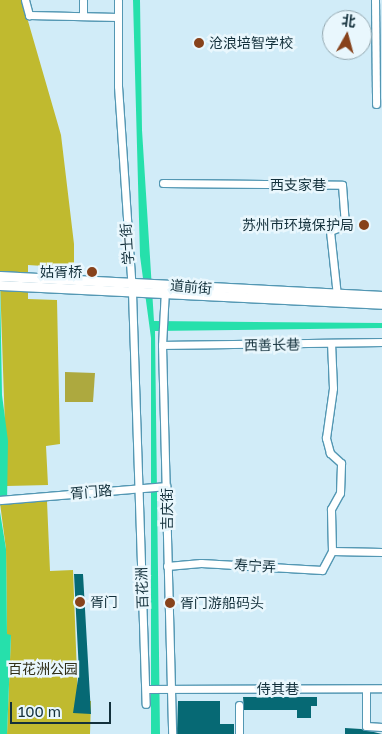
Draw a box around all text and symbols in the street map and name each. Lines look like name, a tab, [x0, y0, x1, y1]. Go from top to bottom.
north arrow	[322, 10, 372, 60]
text: 北	[341, 11, 357, 30]
place label: 沧浪培智学校	[209, 35, 293, 51]
marker: 沧浪培智学校	[193, 37, 205, 49]
street label: 西支家巷	[270, 177, 326, 193]
place label: 苏州市环境保护局	[242, 217, 354, 233]
marker: 苏州市环境保护局	[358, 219, 370, 231]
street label: 学士街	[117, 222, 137, 266]
place label: 姑胥桥	[40, 264, 82, 280]
marker: 姑胥桥	[86, 266, 98, 278]
street label: 道前街	[169, 277, 213, 297]
street label: 西善长巷	[244, 336, 300, 354]
street label: 胥门路	[69, 482, 113, 502]
street label: 吉庆街	[159, 488, 175, 530]
street label: 寿宁弄	[234, 557, 276, 575]
street label: 百花洲	[133, 567, 151, 609]
place label: 胥门	[90, 594, 118, 610]
place label: 胥门游船码头	[180, 595, 264, 611]
marker: 胥门	[74, 596, 86, 608]
marker: 胥门游船码头	[164, 597, 176, 609]
park label: 百花洲公园	[8, 661, 78, 677]
street label: 侍其巷	[257, 681, 299, 697]
scale bar	[12, 692, 114, 724]
text: 100 m	[18, 702, 61, 720]

